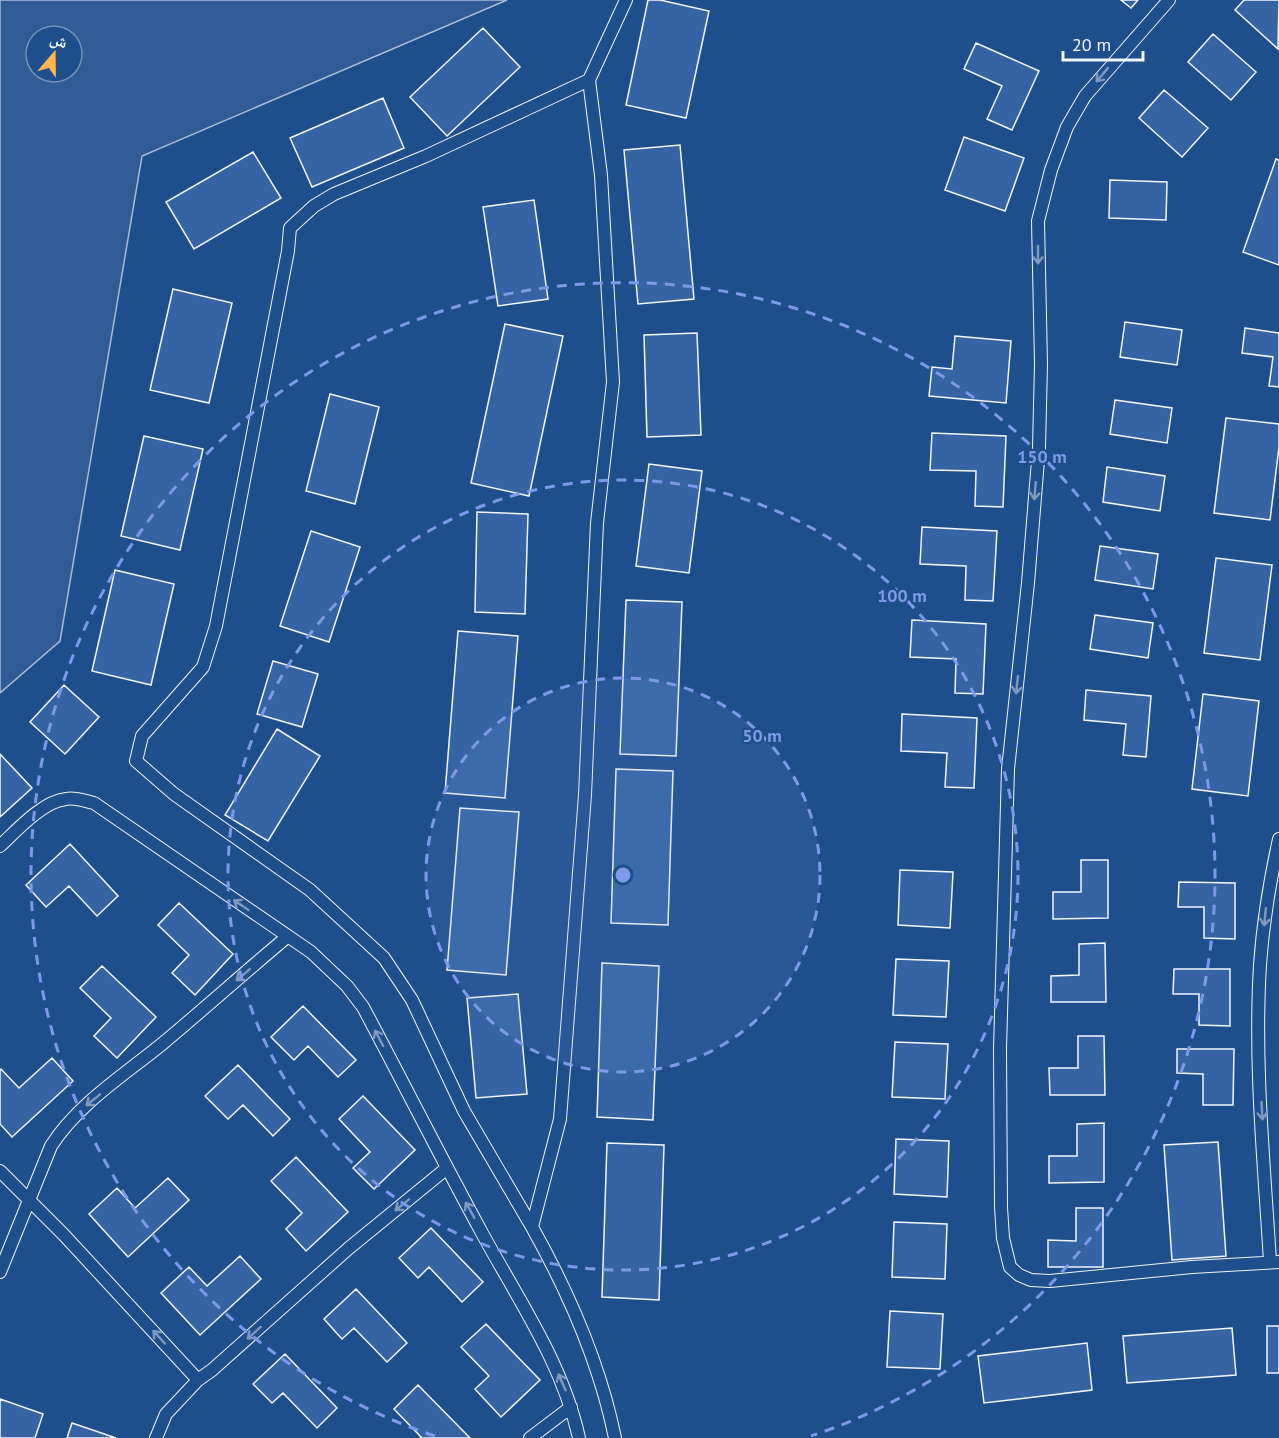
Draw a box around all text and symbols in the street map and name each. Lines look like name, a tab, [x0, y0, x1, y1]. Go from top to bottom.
north arrow	[24, 24, 84, 84]
scale bar	[1063, 24, 1142, 62]
text: ش	[48, 28, 71, 52]
text: 20 m	[1072, 33, 1111, 56]
one-way arrow	[1095, 67, 1109, 82]
one-way arrow	[1032, 244, 1044, 264]
text: 150 m	[1017, 445, 1067, 468]
one-way arrow	[1029, 481, 1040, 501]
text: 100 m	[877, 584, 927, 607]
one-way arrow	[1011, 675, 1022, 695]
text: 50 m	[742, 724, 782, 747]
centre of rings	[613, 865, 633, 885]
one-way arrow	[233, 899, 250, 911]
one-way arrow	[1260, 906, 1271, 926]
one-way arrow	[236, 968, 251, 982]
one-way arrow	[373, 1030, 385, 1047]
one-way arrow	[85, 1093, 101, 1106]
one-way arrow	[1256, 1101, 1267, 1121]
one-way arrow	[394, 1199, 410, 1212]
one-way arrow	[464, 1202, 475, 1220]
one-way arrow	[247, 1326, 262, 1340]
one-way arrow	[152, 1329, 166, 1344]
one-way arrow	[556, 1374, 567, 1392]

